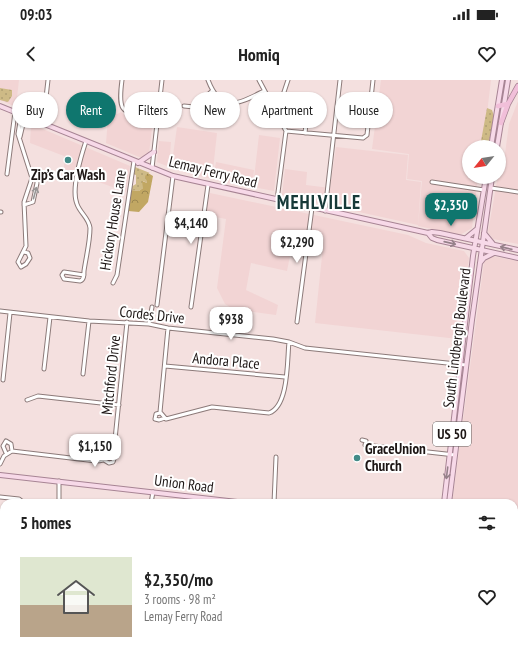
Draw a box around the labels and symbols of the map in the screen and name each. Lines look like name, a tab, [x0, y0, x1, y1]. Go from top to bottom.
north arrow	[462, 140, 506, 184]
street label: Lemay Ferry Road	[167, 151, 259, 192]
marker: Zip’s Car Wash	[63, 155, 73, 165]
place label: Zip’s Car Wash	[31, 165, 105, 184]
street label: Hickory House Lane	[95, 168, 130, 272]
one-way arrow	[32, 187, 39, 200]
district label: MEHLVILLE	[277, 190, 361, 214]
pin: $2,350	[418, 193, 484, 227]
pin: $4,140	[158, 211, 224, 245]
pin: $2,290	[264, 230, 330, 264]
one-way arrow	[443, 239, 456, 247]
one-way arrow	[499, 243, 512, 251]
street label: South Lindbergh Boulevard	[438, 267, 475, 409]
street label: Cordes Drive	[119, 302, 185, 327]
pin: $938	[207, 307, 255, 341]
street label: Mitchford Drive	[97, 334, 124, 416]
street label: Andora Place	[192, 348, 260, 373]
road number: US 50	[433, 422, 471, 446]
pin: $1,150	[62, 434, 128, 468]
place label: GraceUnion Church	[365, 439, 426, 475]
marker: GraceUnion Church	[352, 453, 362, 463]
one-way arrow	[443, 466, 451, 479]
street label: Union Road	[153, 470, 215, 497]

